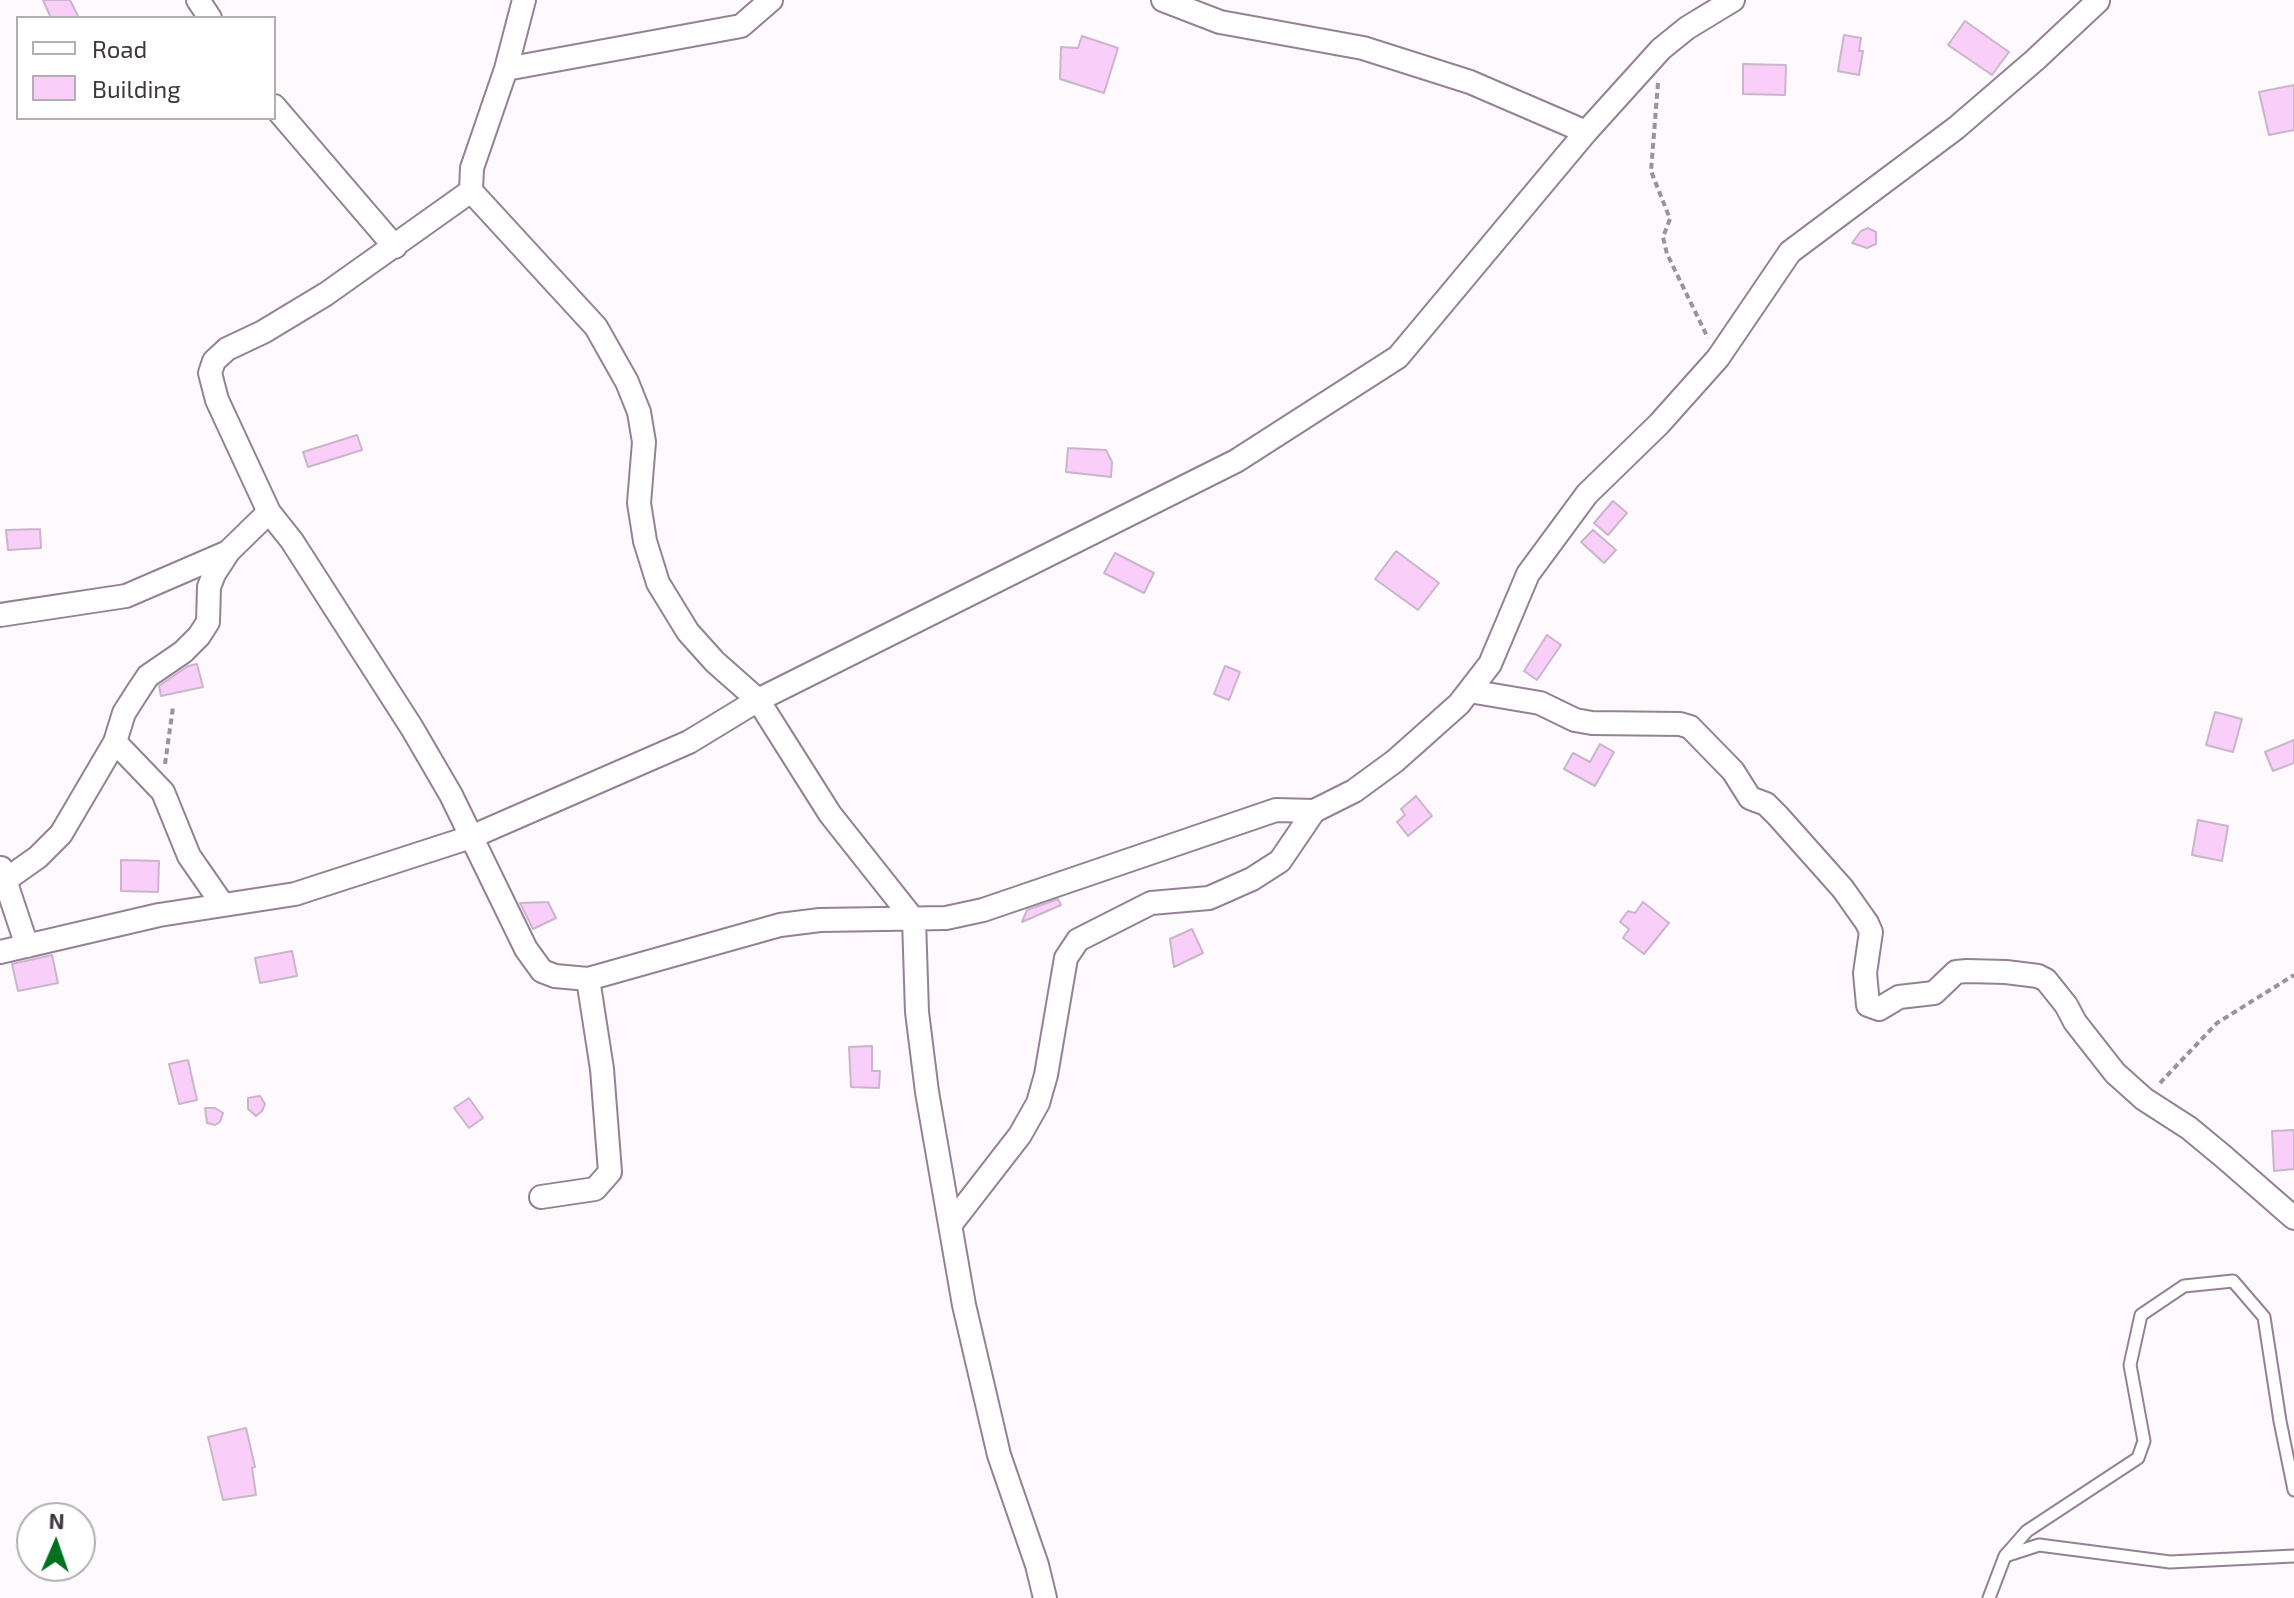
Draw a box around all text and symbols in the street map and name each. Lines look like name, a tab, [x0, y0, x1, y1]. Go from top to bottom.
legend	[16, 16, 276, 120]
text: Road	[92, 34, 147, 63]
text: Building	[92, 74, 181, 103]
north arrow	[16, 1502, 96, 1582]
text: N	[48, 1507, 65, 1533]

